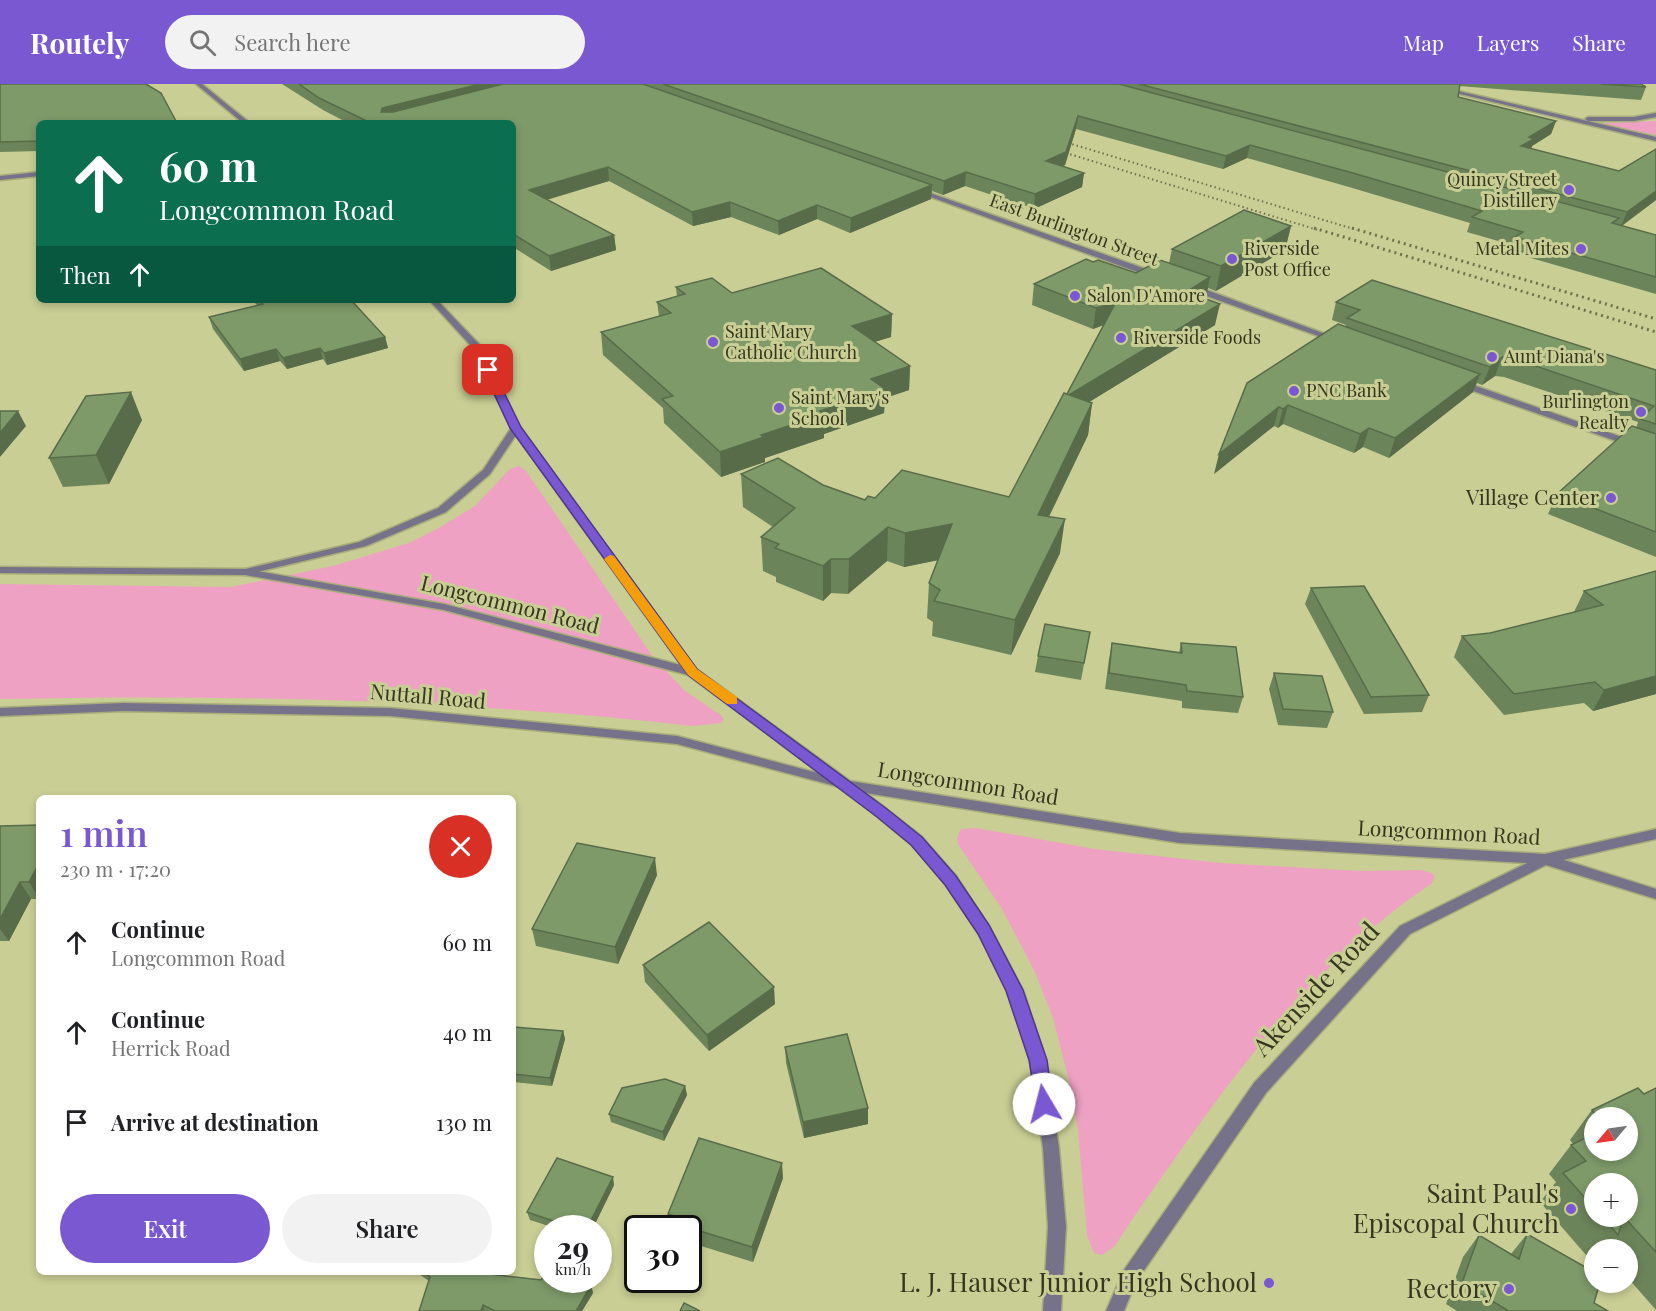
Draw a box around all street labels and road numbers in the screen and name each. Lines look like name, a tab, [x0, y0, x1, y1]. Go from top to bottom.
street label: East Burlington Street	[987, 187, 1163, 271]
street label: Longcommon Road	[418, 567, 603, 639]
street label: Nuttall Road	[369, 676, 487, 714]
street label: Longcommon Road	[876, 754, 1061, 810]
street label: Longcommon Road	[1357, 812, 1541, 850]
street label: Akenside Road	[1243, 913, 1386, 1063]

